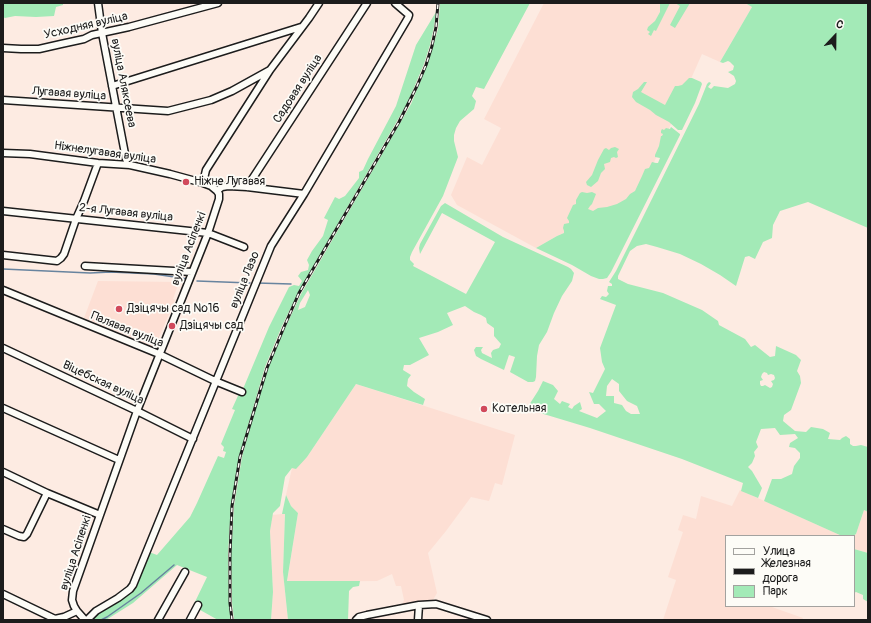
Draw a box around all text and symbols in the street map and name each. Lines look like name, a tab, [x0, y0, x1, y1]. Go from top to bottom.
street label: Усходняя вуліца	[43, 9, 129, 43]
north arrow	[815, 16, 855, 56]
text: С	[834, 17, 845, 32]
street label: вуліца Аляксеева	[107, 37, 139, 129]
street label: Садовая вуліца	[270, 52, 326, 126]
street label: Лугавая вуліца	[31, 84, 107, 104]
street label: Ніжнелугавая вуліца	[53, 139, 157, 167]
place label: Ніжне Лугавая	[194, 175, 265, 189]
marker: Ніжне Лугавая	[181, 177, 191, 187]
street label: 2-я Лугавая вуліца	[78, 201, 174, 225]
street label: вуліца Асіпенкі	[168, 210, 210, 288]
street label: вуліца Лазо	[227, 249, 263, 311]
place label: Дзіцячы сад №16	[127, 302, 219, 316]
marker: Дзіцячы сад №16	[114, 304, 124, 314]
street label: Палявая вуліца	[89, 309, 165, 351]
place label: Дзіцячы сад	[180, 319, 244, 333]
marker: Дзіцячы сад	[167, 321, 177, 331]
street label: Віцебская вуліца	[60, 358, 146, 408]
place label: Котельная	[492, 402, 546, 416]
marker: Котельная	[479, 404, 489, 414]
street label: вуліца Асіпенкі	[57, 514, 95, 592]
legend	[725, 535, 855, 607]
text: Улица	[763, 544, 795, 559]
text: Железная дорога	[763, 556, 811, 586]
text: Парк	[763, 584, 788, 599]

